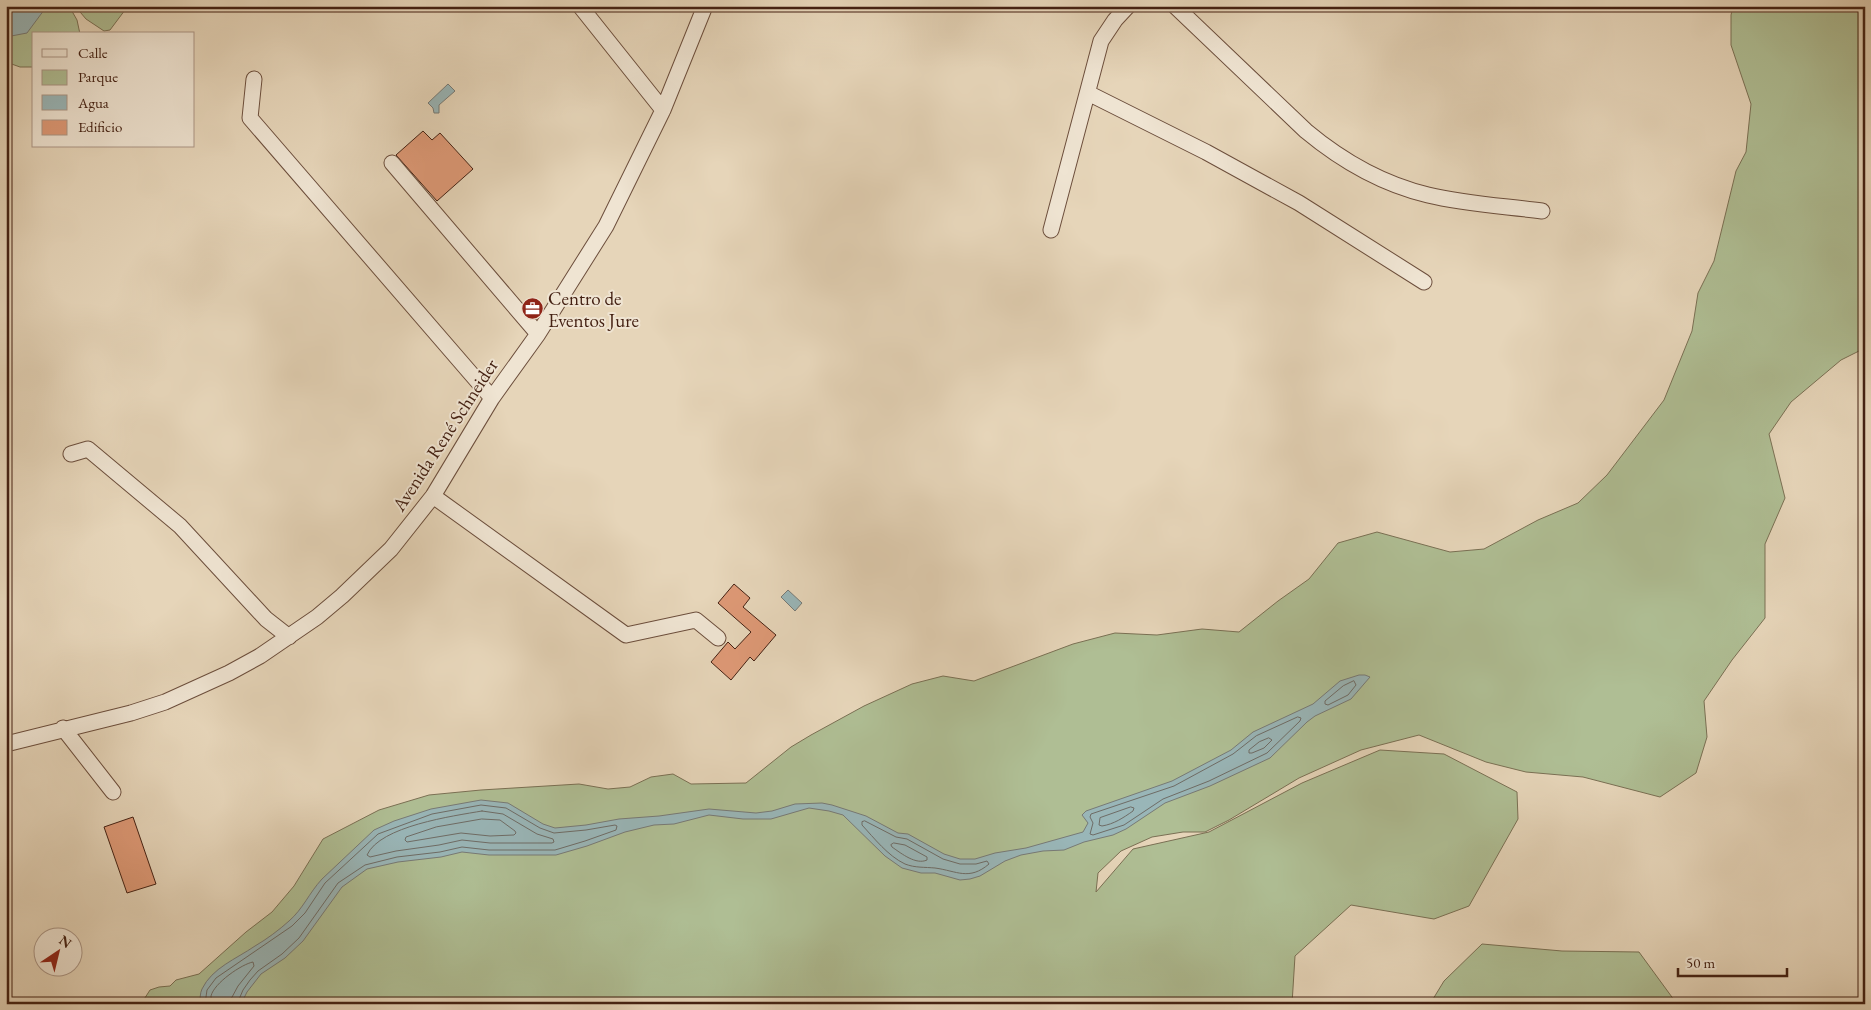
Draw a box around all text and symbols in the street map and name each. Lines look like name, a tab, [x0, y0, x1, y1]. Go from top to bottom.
legend	[32, 32, 195, 148]
text: Calle	[78, 43, 108, 62]
text: Parque	[78, 67, 118, 86]
text: Agua	[77, 93, 109, 112]
text: Edificio	[78, 117, 122, 136]
place label: Centro de Eventos Jure	[548, 286, 639, 333]
office icon: Centro de Eventos Jure	[520, 297, 544, 321]
street label: Avenida René Schneider	[386, 354, 504, 517]
north arrow	[32, 928, 82, 978]
text: N	[56, 931, 76, 952]
scale bar	[1678, 945, 1787, 977]
text: 50 m	[1686, 953, 1715, 972]

